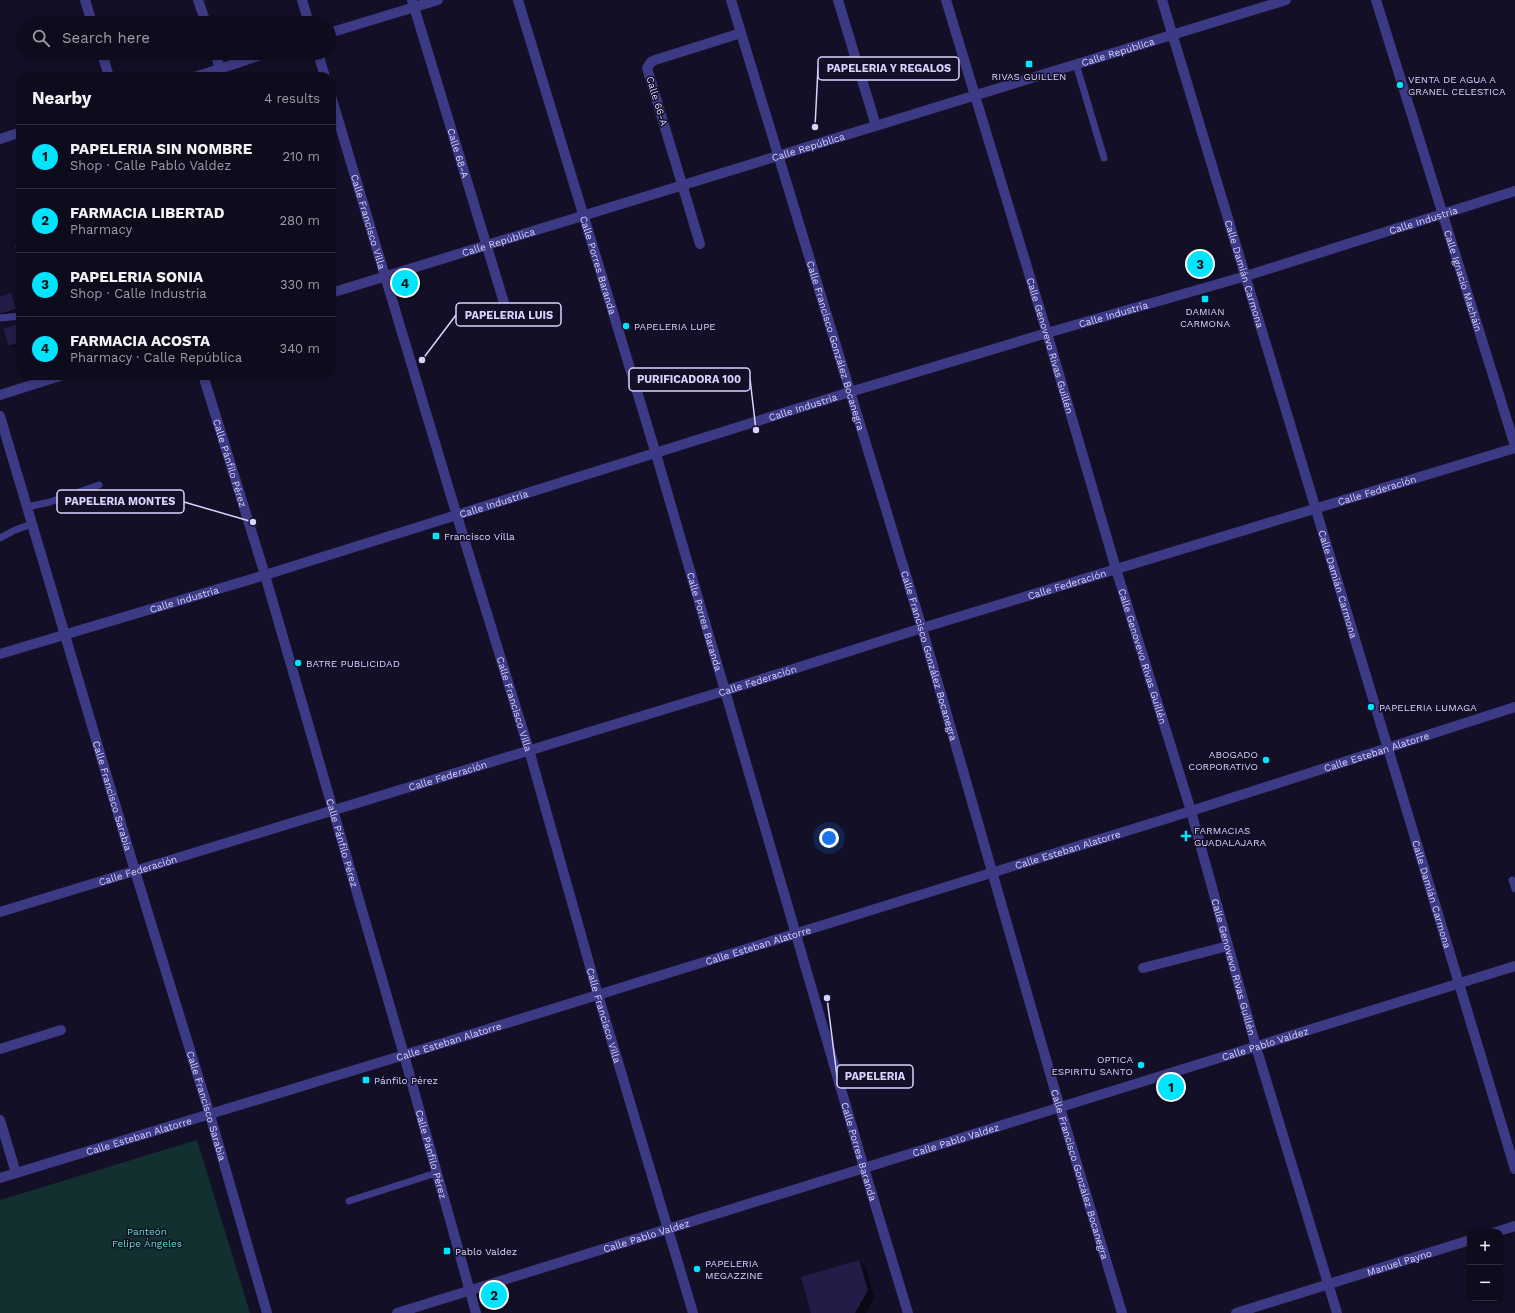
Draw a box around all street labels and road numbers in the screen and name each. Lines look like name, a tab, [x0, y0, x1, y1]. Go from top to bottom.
street label: Calle República	[1080, 35, 1156, 68]
street label: Calle 66-A	[644, 75, 670, 128]
street label: Calle 68-A	[446, 127, 471, 180]
street label: Calle República	[770, 130, 846, 163]
street label: Calle Francisco Villa	[349, 173, 388, 271]
street label: Calle Industria	[1388, 204, 1459, 236]
street label: Calle Porres Baranda	[578, 214, 619, 316]
street label: Calle Damián Carmona	[1223, 218, 1266, 329]
street label: Calle República	[460, 225, 537, 258]
street label: Calle Ignacio Macháin	[1442, 228, 1485, 333]
street label: Calle Francisco González Bocanegra	[805, 259, 867, 432]
street label: Calle Genovevo Rivas Guillén	[1025, 276, 1076, 415]
street label: Calle Industria	[1077, 299, 1149, 329]
street label: Calle Industria	[767, 391, 839, 423]
street label: Calle Pánfilo Pérez	[211, 417, 249, 508]
street label: Calle Federación	[1336, 473, 1417, 507]
street label: Calle Industria	[458, 488, 530, 519]
street label: Calle Damián Carmona	[1317, 529, 1360, 640]
street label: Calle Federación	[1026, 567, 1107, 601]
street label: Calle Francisco González Bocanegra	[899, 569, 960, 742]
street label: Calle Porres Baranda	[685, 571, 724, 673]
street label: Calle Industria	[148, 584, 220, 615]
street label: Calle Genovevo Rivas Guillén	[1117, 587, 1169, 725]
street label: Calle Francisco Villa	[495, 655, 535, 753]
street label: Calle Federación	[717, 663, 798, 698]
street label: Calle Esteban Alatorre	[1322, 729, 1431, 774]
street label: Calle Francisco Sarabia	[91, 739, 134, 852]
street label: Calle Federación	[407, 758, 488, 793]
street label: Calle Pánfilo Pérez	[324, 797, 361, 888]
street label: Calle Esteban Alatorre	[1013, 828, 1122, 871]
street label: Calle Damián Carmona	[1410, 839, 1454, 950]
street label: Calle Federación	[97, 853, 178, 887]
street label: Calle Genovevo Rivas Guillén	[1210, 897, 1258, 1037]
street label: Calle Esteban Alatorre	[704, 924, 812, 967]
street label: Calle Francisco Villa	[585, 966, 624, 1064]
street label: Calle Esteban Alatorre	[395, 1020, 503, 1063]
street label: Calle Pablo Valdez	[1220, 1025, 1310, 1062]
street label: Calle Francisco Sarabia	[185, 1049, 228, 1162]
street label: Calle Francisco González Bocanegra	[1049, 1088, 1111, 1261]
street label: Calle Porres Baranda	[840, 1101, 879, 1202]
street label: Calle Pánfilo Pérez	[414, 1108, 449, 1200]
street label: Calle Esteban Alatorre	[85, 1114, 193, 1157]
street label: Calle Pablo Valdez	[911, 1121, 1000, 1158]
street label: Calle Pablo Valdez	[602, 1217, 691, 1254]
street label: Manuel Payno	[1365, 1247, 1433, 1277]

